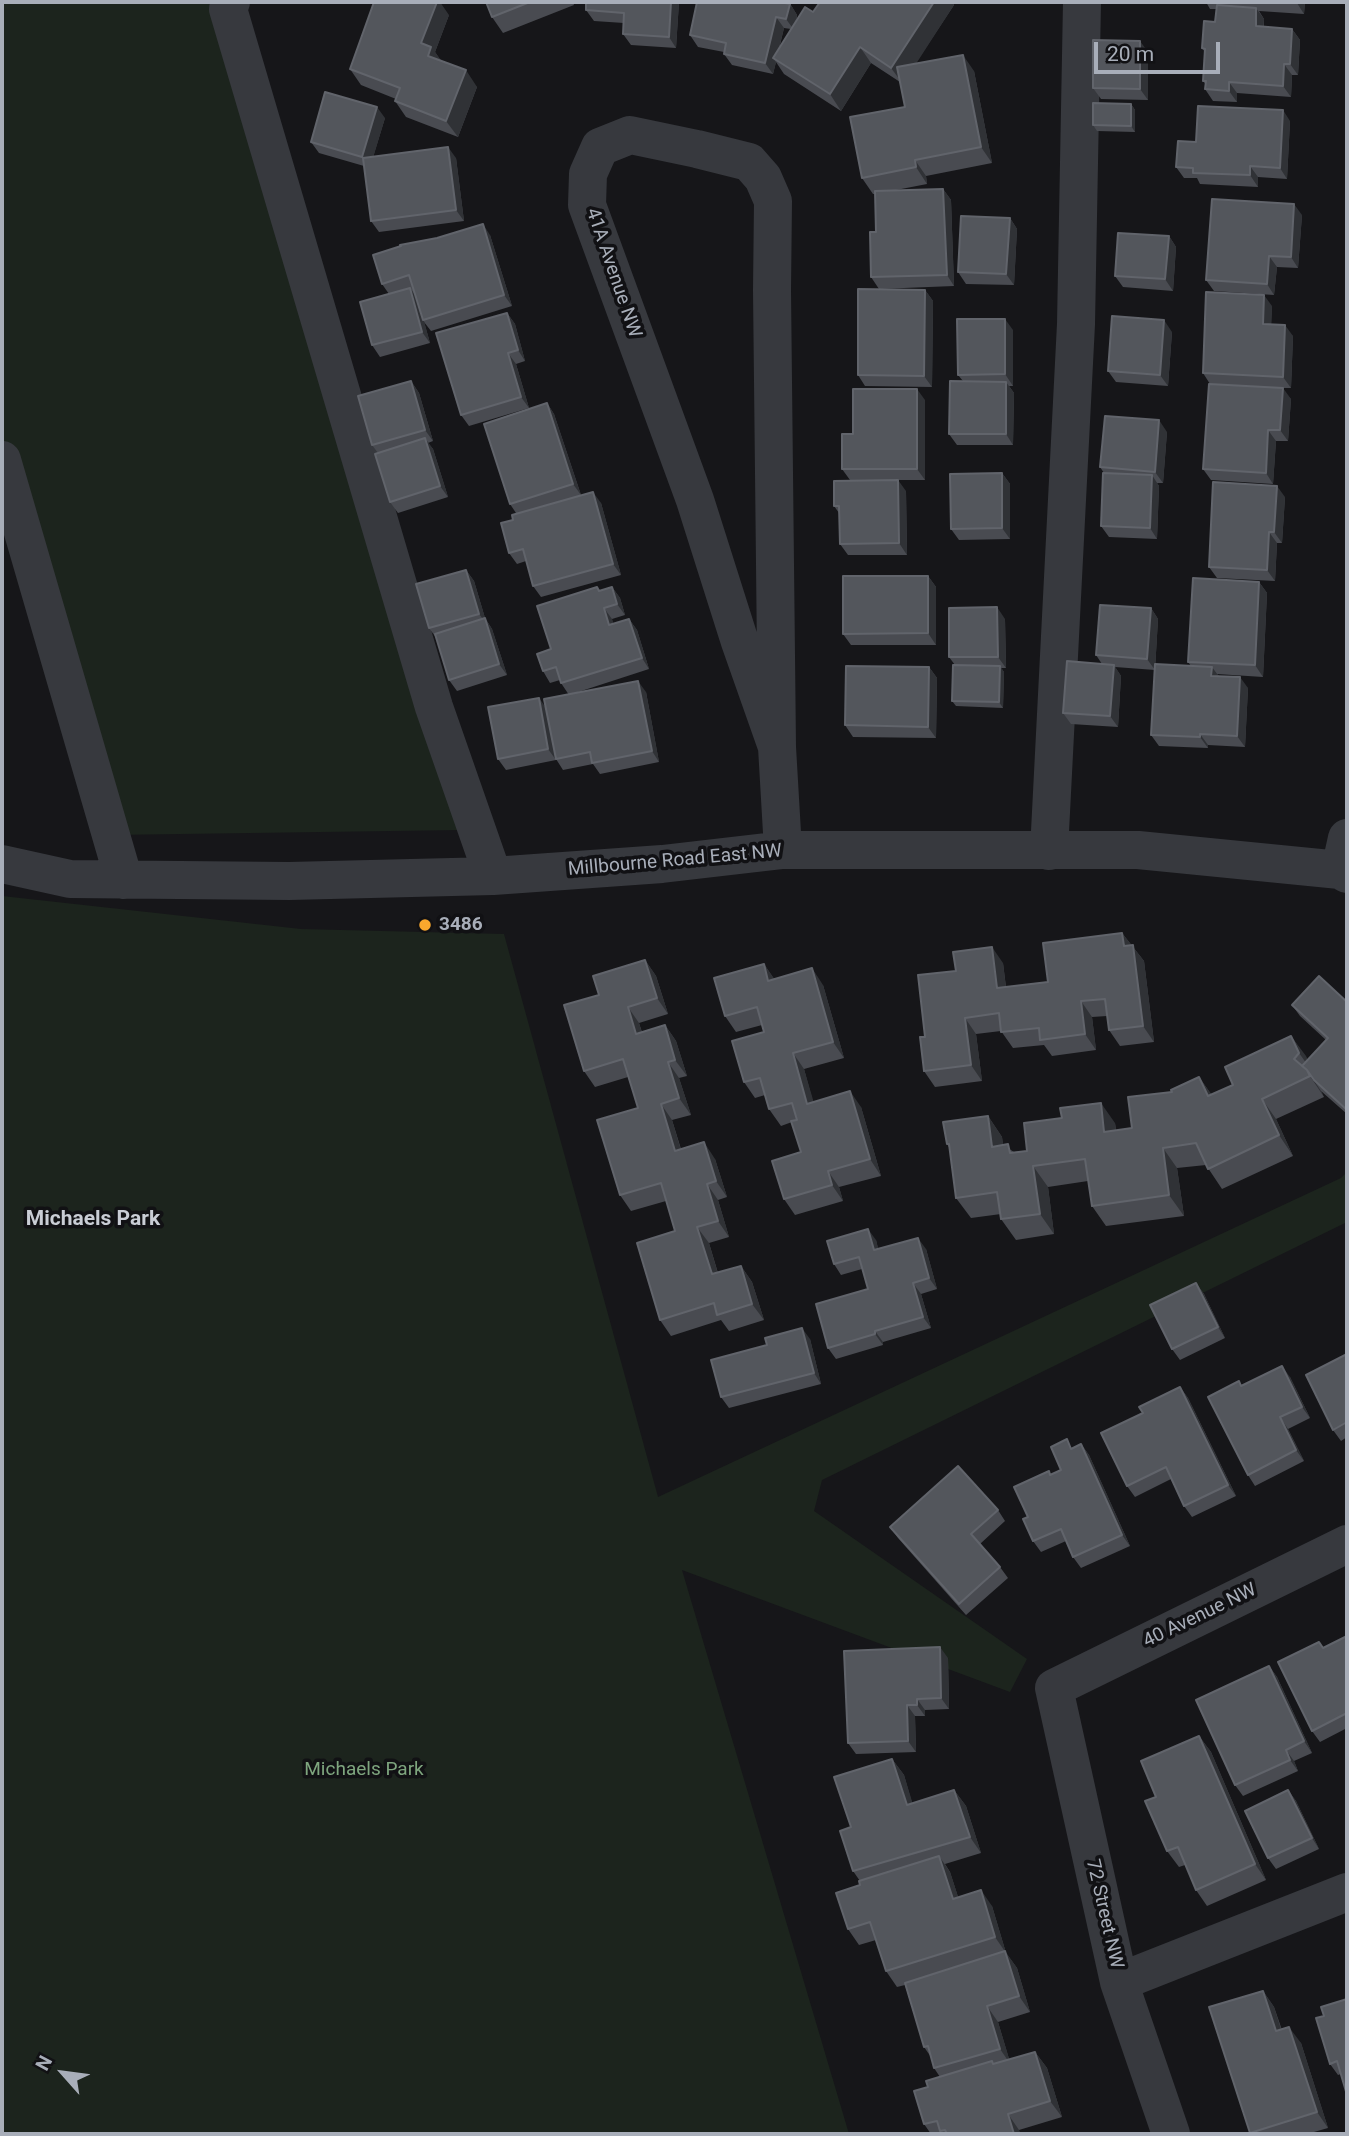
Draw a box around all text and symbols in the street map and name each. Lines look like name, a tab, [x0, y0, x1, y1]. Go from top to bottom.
scale bar	[1097, 28, 1223, 72]
text: 20 m	[1107, 42, 1154, 66]
street label: 41A Avenue NW	[580, 205, 646, 341]
street label: Millbourne Road East NW	[567, 840, 783, 882]
place label: 3486	[439, 914, 483, 936]
marker: 3486	[417, 917, 433, 933]
district label: Michaels Park	[26, 1207, 160, 1233]
street label: 40 Avenue NW	[1140, 1579, 1260, 1653]
park label: Michaels Park	[304, 1759, 424, 1781]
street label: 72 Street NW	[1080, 1857, 1128, 1971]
north arrow	[28, 2038, 98, 2108]
text: N	[31, 2052, 57, 2074]

